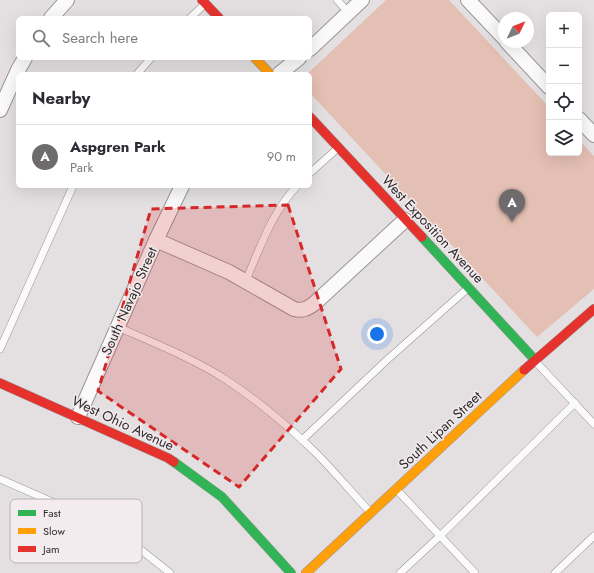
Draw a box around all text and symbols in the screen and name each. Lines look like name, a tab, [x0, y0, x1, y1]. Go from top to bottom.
north arrow	[498, 12, 534, 48]
map controls	[546, 12, 582, 156]
button: +	[546, 12, 582, 48]
search box	[16, 16, 312, 60]
icon: search	[30, 27, 52, 49]
text: Search here	[62, 27, 138, 49]
button: −	[546, 48, 582, 84]
button: locate	[546, 84, 582, 120]
text: Nearby	[32, 86, 90, 110]
button: layers	[546, 120, 582, 156]
text: Aspgren Park	[70, 136, 166, 158]
text: A	[40, 147, 50, 166]
text: 90 m	[267, 147, 296, 166]
text: Park	[70, 158, 93, 177]
street label: West Exposition Avenue	[377, 170, 489, 288]
pin: A	[499, 189, 525, 222]
street label: South Navajo Street	[96, 243, 162, 358]
your location	[367, 324, 387, 344]
street label: South Lipan Street	[394, 386, 486, 474]
street label: West Ohio Avenue	[69, 391, 177, 455]
legend	[10, 499, 142, 563]
text: Fast	[43, 505, 61, 521]
text: Slow	[43, 523, 65, 539]
text: Jam	[41, 541, 60, 557]

